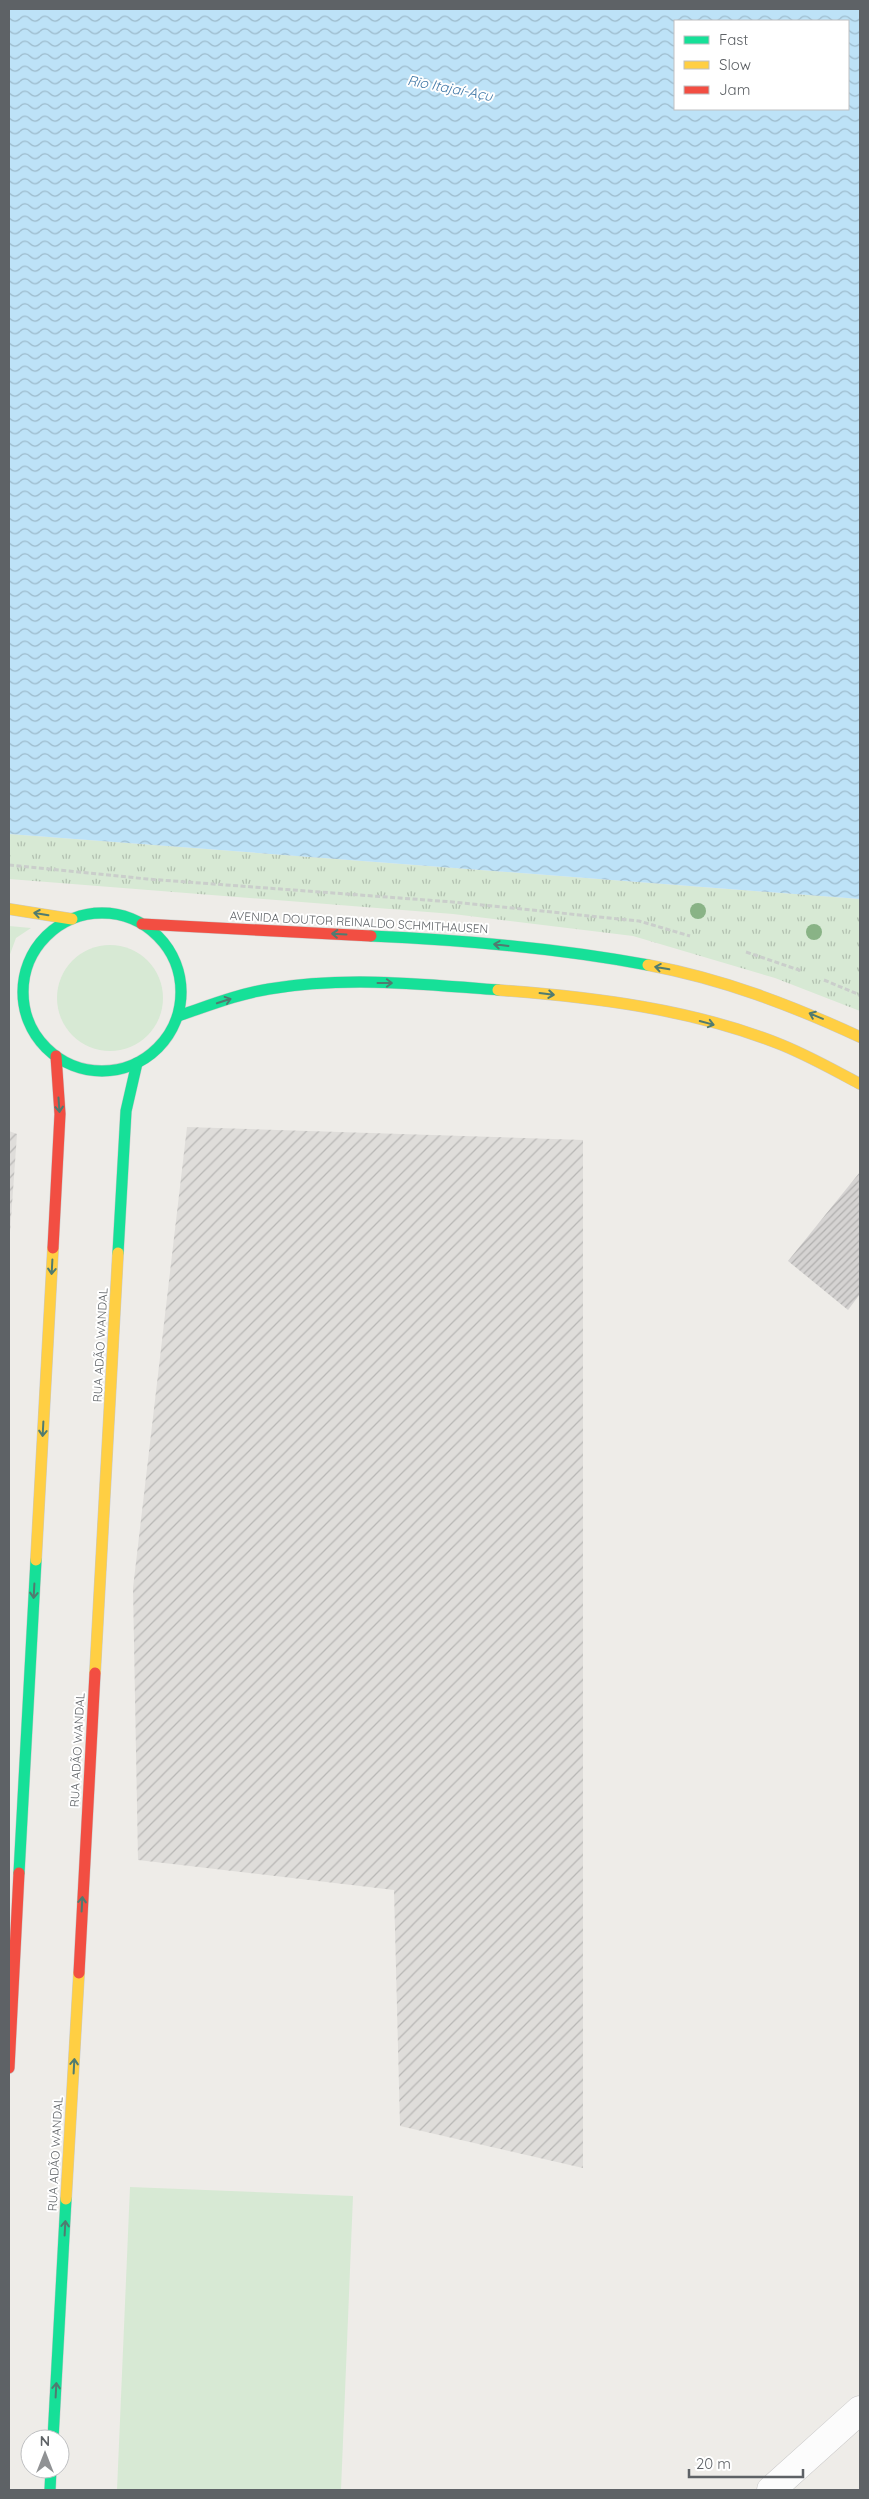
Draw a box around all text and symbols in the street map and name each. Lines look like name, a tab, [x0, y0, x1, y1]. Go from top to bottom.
legend	[674, 20, 849, 110]
text: Fast	[719, 30, 748, 49]
text: Slow	[719, 55, 751, 74]
water label: Rio Itajaí-Açu	[406, 71, 495, 105]
text: Jam	[719, 80, 750, 99]
street label: AVENIDA DOUTOR REINALDO SCHMITHAUSEN	[229, 908, 489, 936]
one-way arrow	[33, 909, 49, 919]
one-way arrow	[331, 929, 347, 938]
one-way arrow	[493, 940, 509, 950]
one-way arrow	[654, 962, 670, 972]
one-way arrow	[376, 978, 393, 988]
one-way arrow	[539, 989, 555, 999]
one-way arrow	[216, 996, 232, 1005]
one-way arrow	[809, 1011, 824, 1021]
one-way arrow	[698, 1019, 714, 1028]
one-way arrow	[55, 1096, 64, 1112]
one-way arrow	[47, 1259, 56, 1275]
street label: RUA ADÃO WANDAL	[90, 1287, 111, 1403]
one-way arrow	[39, 1421, 48, 1437]
one-way arrow	[30, 1583, 39, 1599]
street label: RUA ADÃO WANDAL	[67, 1692, 88, 1808]
one-way arrow	[78, 1896, 87, 1912]
one-way arrow	[69, 2058, 78, 2074]
street label: RUA ADÃO WANDAL	[45, 2096, 66, 2212]
one-way arrow	[60, 2220, 69, 2236]
one-way arrow	[51, 2383, 60, 2399]
north arrow	[20, 2429, 70, 2479]
text: N	[40, 2432, 50, 2450]
scale bar	[689, 2446, 803, 2478]
text: 20 m	[696, 2454, 731, 2473]

